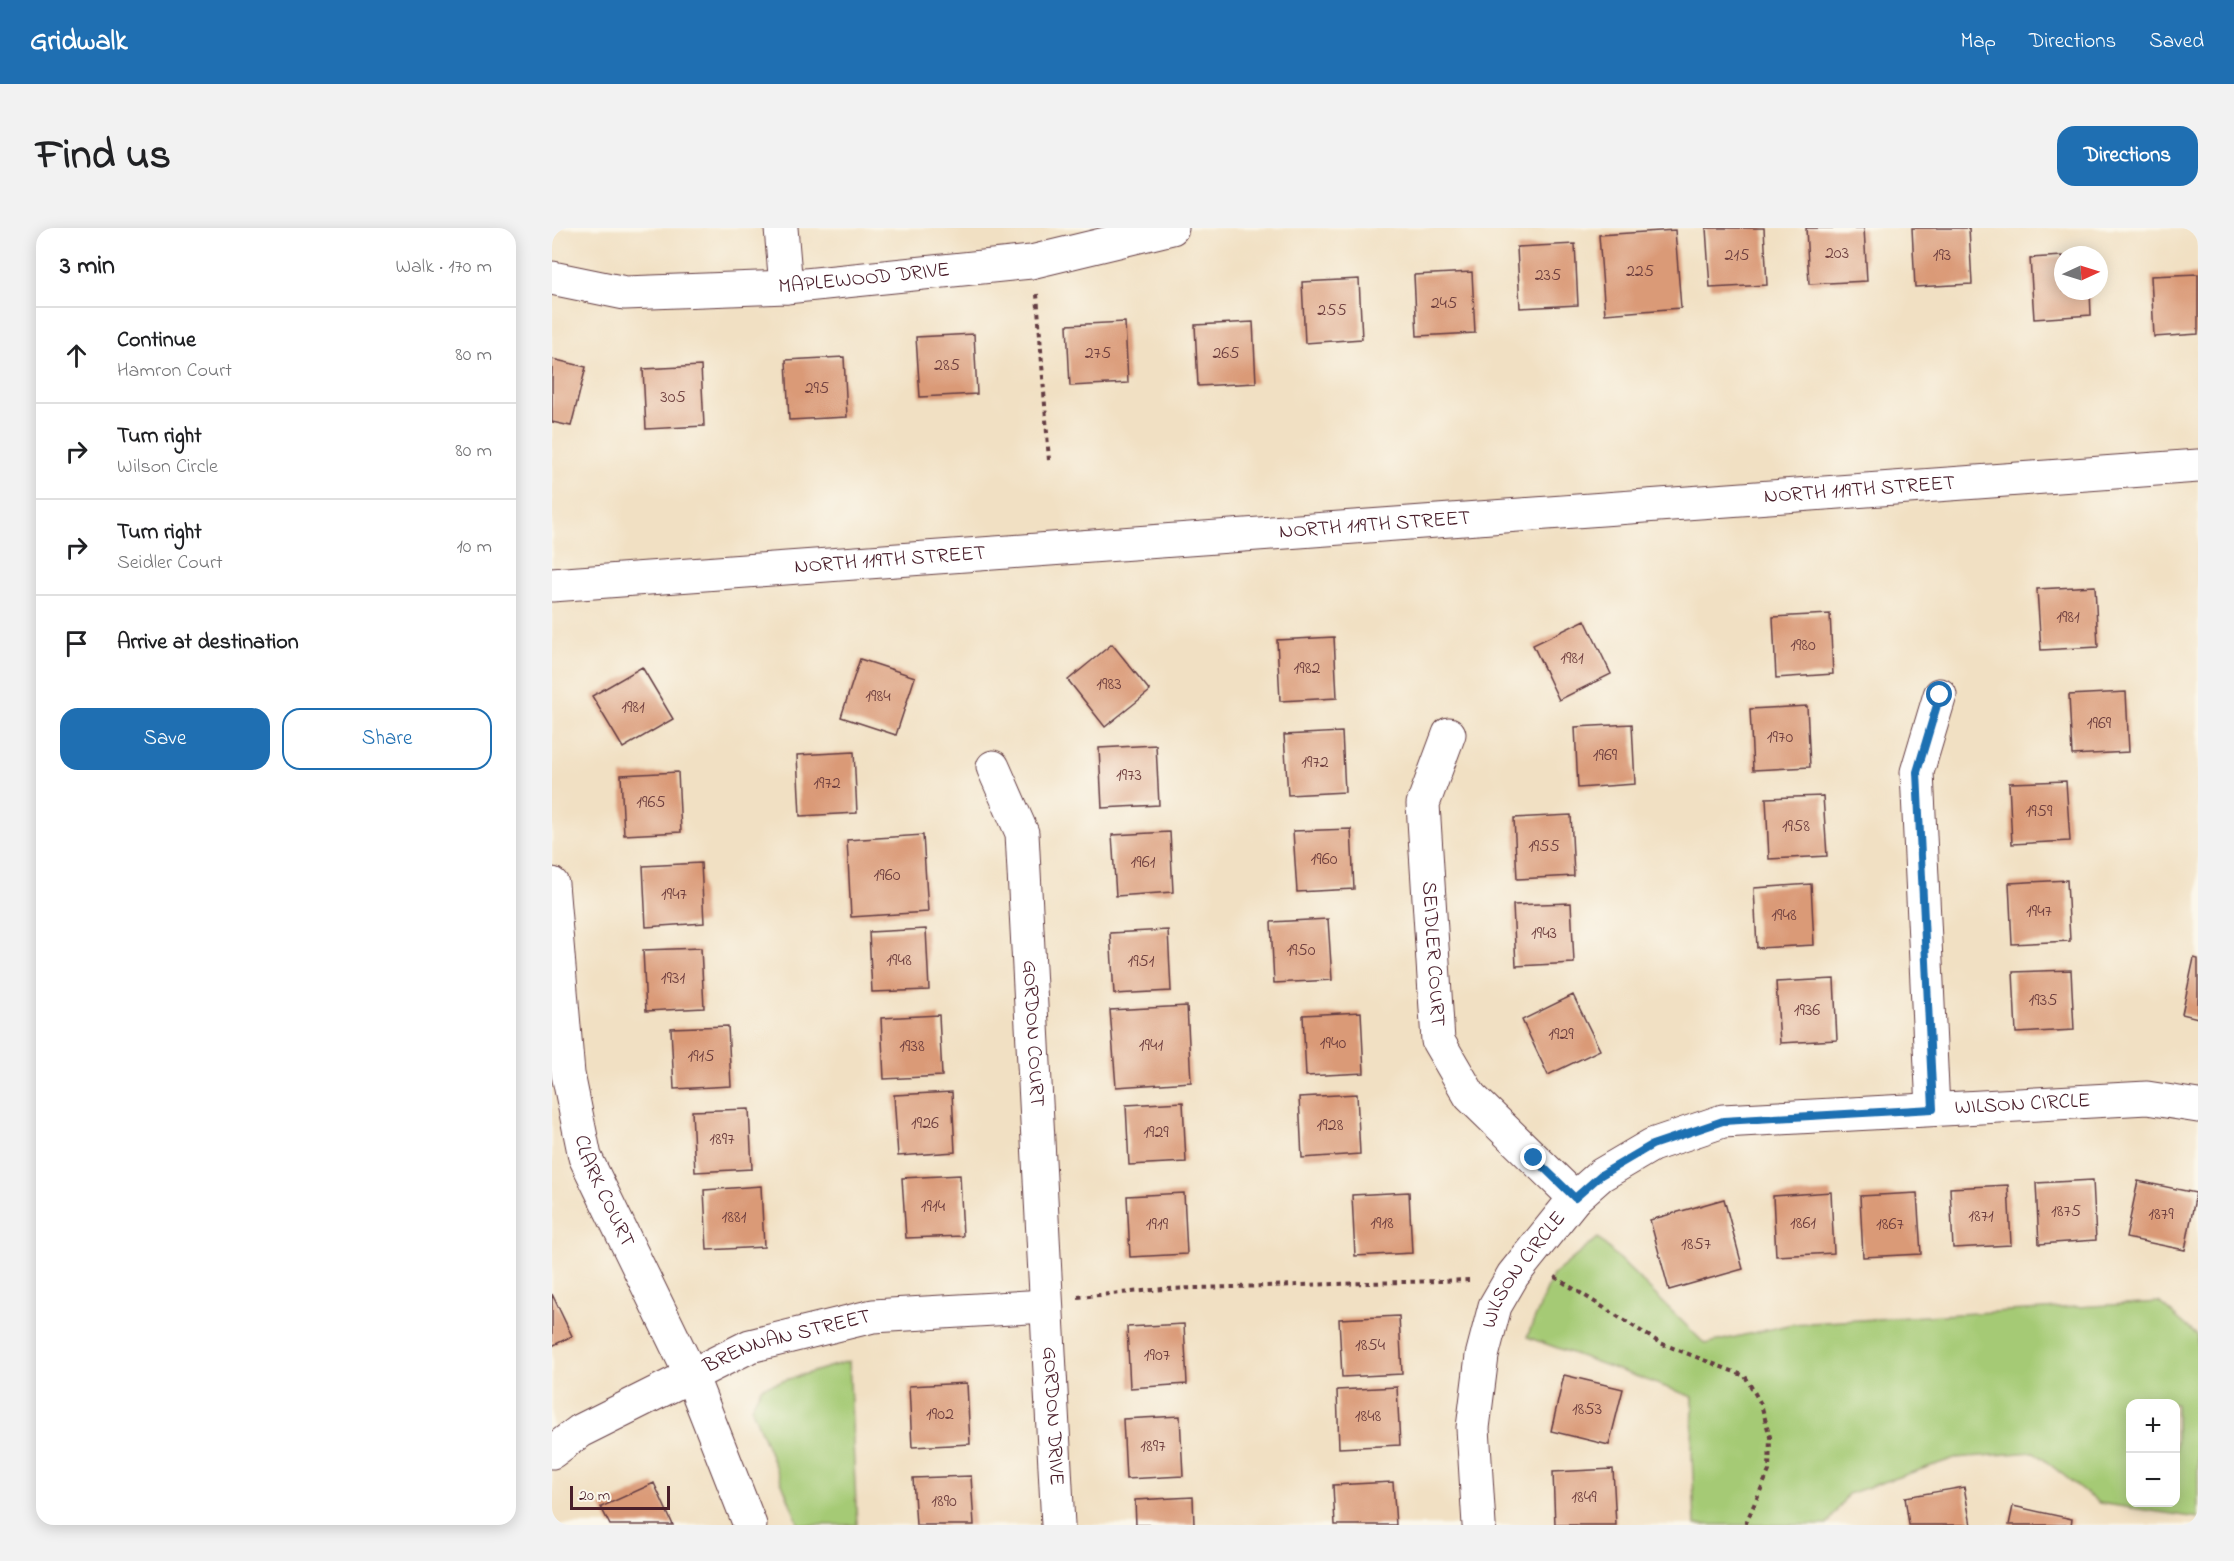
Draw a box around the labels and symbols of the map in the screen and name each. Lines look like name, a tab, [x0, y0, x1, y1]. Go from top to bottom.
house number: 203	[1825, 241, 1849, 267]
house number: 215	[1725, 243, 1749, 269]
house number: 193	[1933, 243, 1951, 269]
north arrow	[2054, 246, 2108, 300]
street label: MAPLEWOOD DRIVE	[778, 255, 951, 302]
house number: 225	[1626, 259, 1654, 285]
house number: 235	[1535, 263, 1561, 289]
house number: 245	[1431, 291, 1457, 317]
house number: 255	[1317, 298, 1347, 324]
house number: 275	[1085, 341, 1111, 367]
house number: 265	[1212, 341, 1240, 367]
house number: 285	[934, 353, 960, 379]
house number: 295	[805, 376, 829, 402]
house number: 305	[660, 385, 686, 411]
street label: NORTH 119TH STREET	[1763, 469, 1956, 512]
street label: NORTH 119TH STREET	[1278, 504, 1472, 547]
street label: NORTH 119TH STREET	[793, 539, 987, 582]
house number: 1981	[2056, 605, 2080, 631]
house number: 1980	[1790, 633, 1816, 659]
house number: 1981	[1560, 646, 1584, 672]
house number: 1982	[1294, 656, 1320, 682]
house number: 1983	[1096, 672, 1122, 698]
route start	[1926, 681, 1952, 707]
house number: 1984	[865, 684, 891, 710]
house number: 1981	[621, 695, 645, 721]
house number: 1969	[2087, 711, 2112, 737]
house number: 1970	[1767, 725, 1793, 751]
house number: 1969	[1593, 743, 1618, 769]
house number: 1972	[1301, 750, 1329, 776]
house number: 1973	[1116, 763, 1142, 789]
house number: 1972	[813, 771, 841, 797]
house number: 1965	[636, 790, 666, 816]
house number: 1959	[2026, 799, 2053, 825]
house number: 1958	[1782, 814, 1810, 840]
house number: 1955	[1528, 834, 1560, 860]
house number: 1960	[1311, 847, 1338, 873]
house number: 1961	[1131, 850, 1156, 876]
house number: 1960	[874, 863, 901, 889]
street label: SEIDLER COURT	[1413, 880, 1452, 1028]
house number: 1947	[661, 882, 688, 908]
house number: 1947	[2026, 899, 2053, 925]
house number: 1948	[1771, 903, 1797, 929]
house number: 1943	[1531, 921, 1557, 947]
house number: 1950	[1286, 938, 1316, 964]
house number: 1948	[886, 948, 912, 974]
house number: 1951	[1127, 949, 1155, 975]
street label: GORDON COURT	[1014, 959, 1051, 1108]
house number: 1931	[661, 966, 685, 992]
house number: 1935	[2029, 988, 2057, 1014]
house number: 1936	[1794, 998, 1820, 1024]
house number: 1929	[1548, 1022, 1574, 1048]
house number: 1940	[1320, 1031, 1346, 1057]
house number: 1941	[1139, 1033, 1163, 1059]
house number: 1938	[899, 1034, 925, 1060]
house number: 1915	[687, 1044, 715, 1070]
street label: WILSON CIRCLE	[1954, 1086, 2091, 1123]
house number: 1926	[911, 1111, 939, 1137]
house number: 1928	[1317, 1113, 1344, 1139]
house number: 1929	[1143, 1120, 1169, 1146]
house number: 1897	[709, 1127, 735, 1153]
street label: CLARK COURT	[566, 1133, 642, 1253]
route end	[1520, 1144, 1546, 1170]
house number: 1914	[921, 1194, 946, 1220]
house number: 1875	[2051, 1199, 2081, 1225]
house number: 1879	[2148, 1202, 2174, 1228]
house number: 1871	[1968, 1204, 1994, 1230]
house number: 1881	[722, 1205, 747, 1231]
street label: WILSON CIRCLE	[1475, 1205, 1573, 1331]
house number: 1918	[1370, 1211, 1394, 1237]
house number: 1861	[1790, 1211, 1816, 1237]
house number: 1919	[1146, 1212, 1169, 1238]
house number: 1867	[1876, 1212, 1904, 1238]
house number: 1857	[1681, 1232, 1712, 1258]
street label: BRENNAN STREET	[698, 1302, 874, 1382]
house number: 1854	[1355, 1333, 1386, 1359]
house number: 1907	[1144, 1343, 1171, 1369]
street label: GORDON DRIVE	[1034, 1346, 1071, 1486]
house number: 1853	[1572, 1397, 1602, 1423]
house number: 1902	[926, 1402, 954, 1428]
house number: 1848	[1355, 1404, 1382, 1430]
house number: 1897	[1140, 1434, 1166, 1460]
scale bar	[570, 1483, 670, 1510]
house number: 1849	[1571, 1485, 1597, 1511]
house number: 1890	[931, 1489, 957, 1515]

